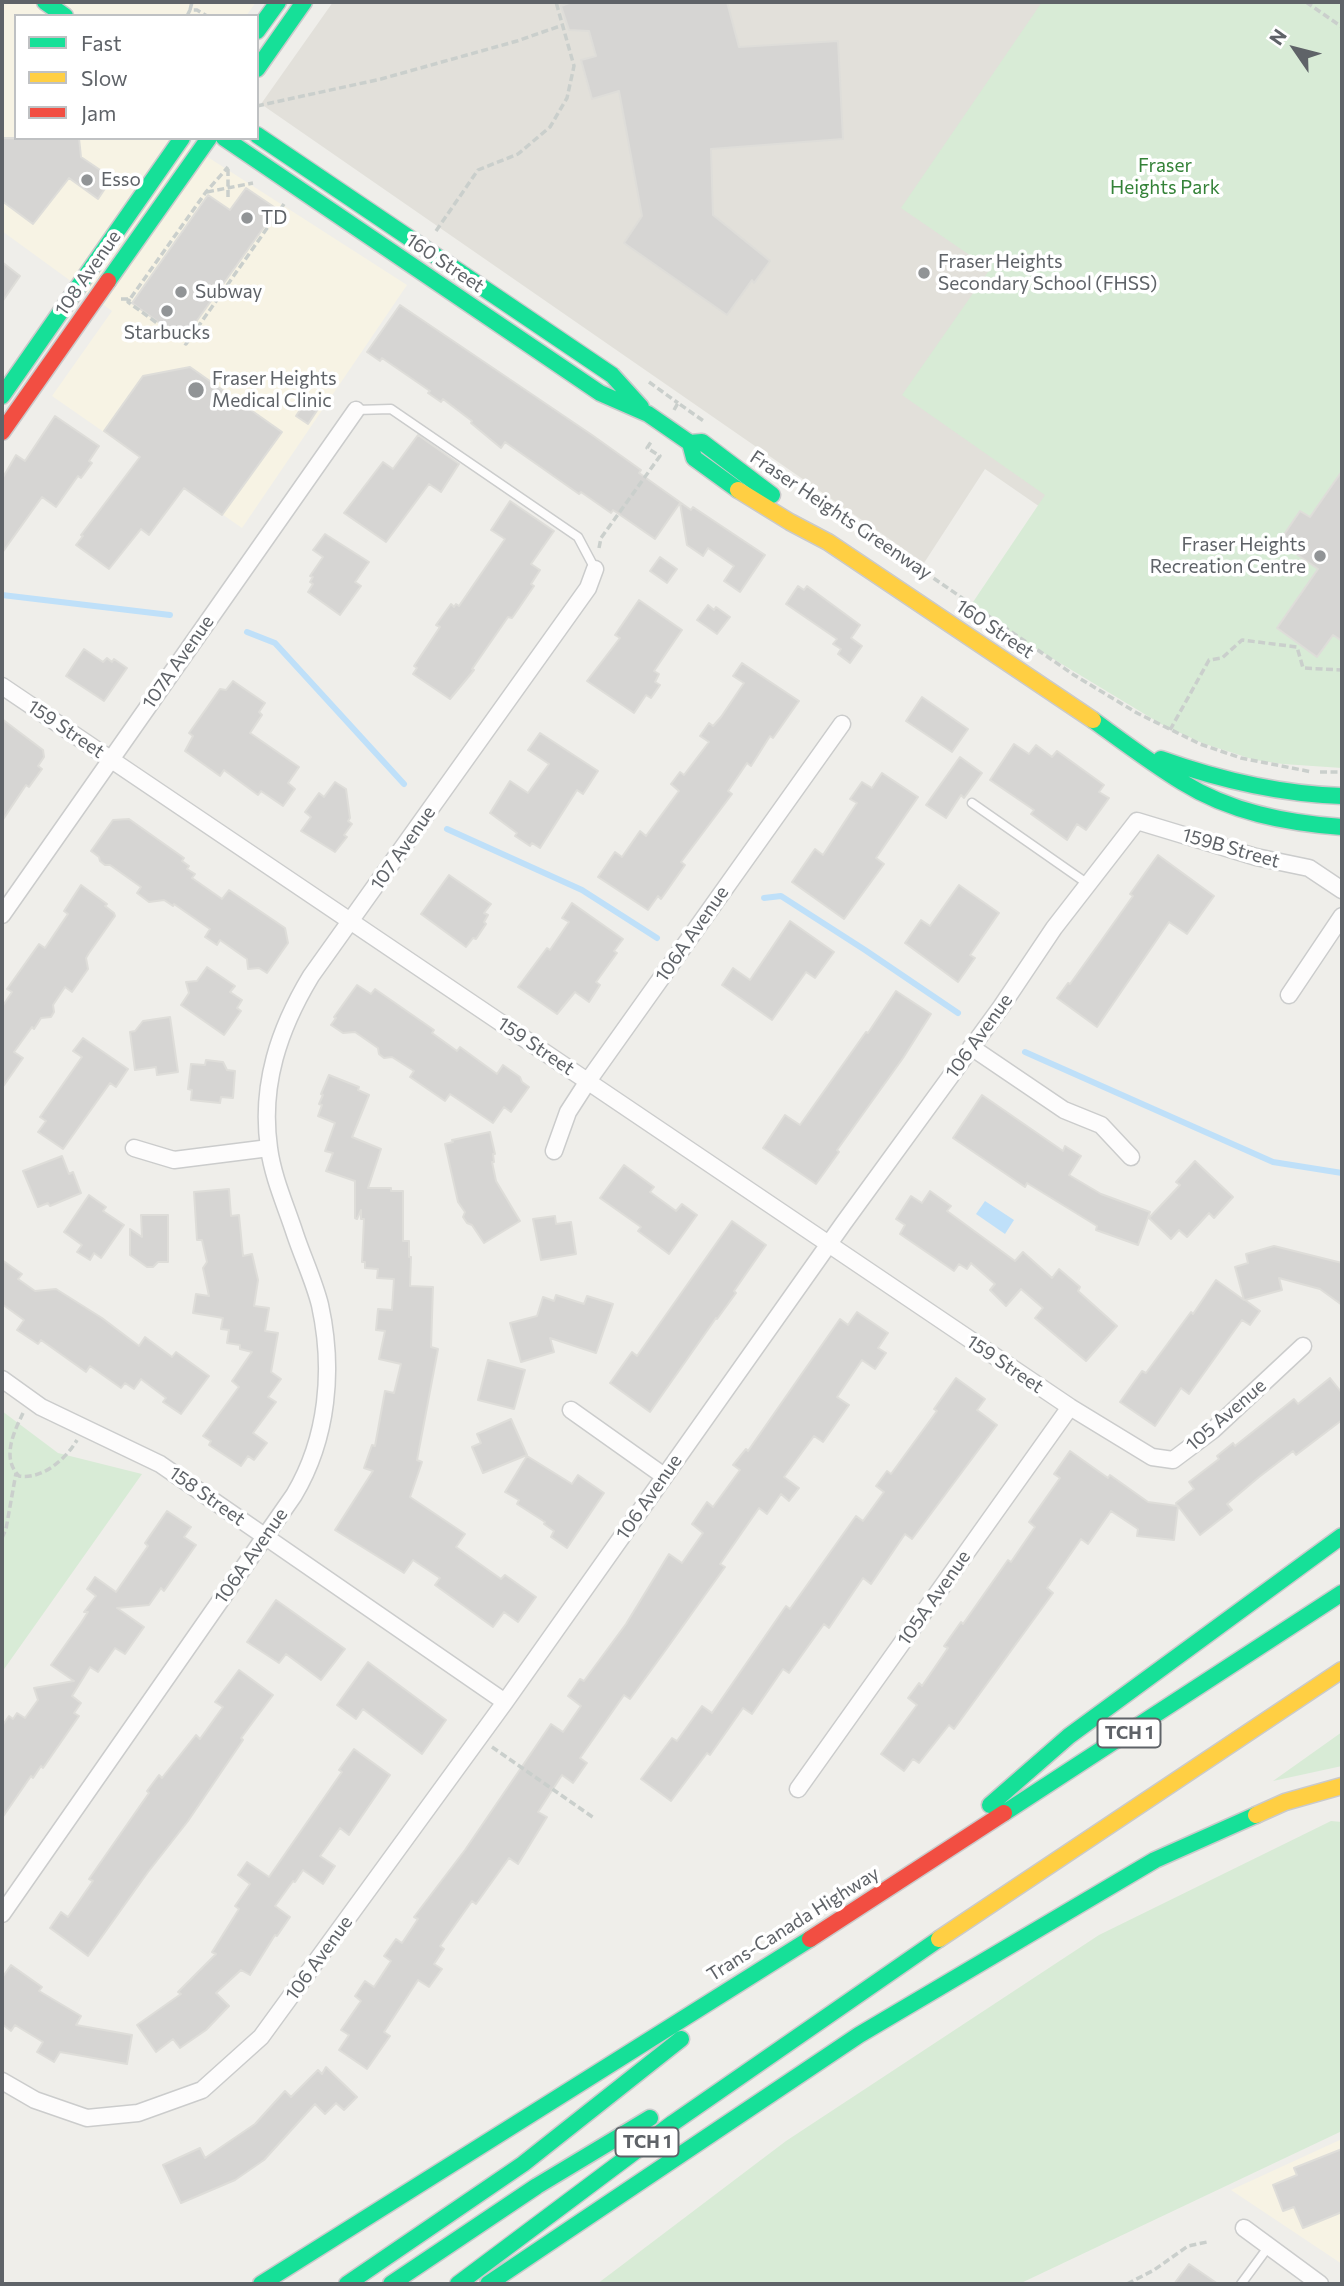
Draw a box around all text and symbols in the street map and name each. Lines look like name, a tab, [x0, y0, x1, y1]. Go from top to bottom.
legend	[14, 14, 259, 140]
north arrow	[1260, 14, 1330, 84]
text: N	[1264, 24, 1291, 49]
text: Fast	[81, 30, 122, 55]
text: Slow	[81, 65, 128, 90]
text: Jam	[81, 100, 116, 125]
park label: Fraser Heights Park	[1110, 155, 1220, 199]
place label: Esso	[101, 169, 141, 191]
marker: Esso	[79, 172, 95, 188]
place label: TD	[261, 207, 287, 229]
marker: TD	[239, 210, 255, 226]
street label: 108 Avenue	[50, 226, 126, 320]
street label: 160 Street	[402, 229, 488, 297]
place label: Fraser Heights Secondary School (FHSS)	[938, 251, 1157, 295]
marker: Fraser Heights Secondary School (FHSS)	[916, 265, 932, 281]
place label: Subway	[195, 281, 262, 303]
marker: Subway	[173, 284, 189, 300]
marker: Starbucks	[159, 303, 175, 319]
place label: Starbucks	[124, 322, 210, 344]
place label: Fraser Heights Medical Clinic	[212, 368, 337, 412]
marker: Fraser Heights Medical Clinic	[186, 380, 206, 400]
street label: Fraser Heights Greenway	[746, 446, 936, 584]
place label: Fraser Heights Recreation Centre	[1150, 534, 1306, 578]
marker: Fraser Heights Recreation Centre	[1312, 548, 1328, 564]
street label: 160 Street	[952, 595, 1038, 663]
street label: 107A Avenue	[137, 611, 219, 713]
street label: 159 Street	[23, 695, 109, 763]
street label: 107 Avenue	[366, 802, 440, 894]
street label: 159B Street	[1180, 823, 1282, 873]
street label: 106A Avenue	[651, 882, 733, 986]
street label: 106 Avenue	[941, 989, 1017, 1083]
street label: 159 Street	[493, 1012, 579, 1080]
street label: 159 Street	[962, 1330, 1048, 1398]
street label: 105 Avenue	[1181, 1374, 1271, 1456]
street label: 106 Avenue	[611, 1450, 687, 1544]
street label: 158 Street	[164, 1461, 250, 1531]
street label: 106A Avenue	[210, 1504, 292, 1608]
street label: 105A Avenue	[893, 1546, 975, 1650]
road number: TCH 1	[1098, 1718, 1160, 1748]
street label: Trans-Canada Highway	[703, 1862, 883, 1986]
street label: 106 Avenue	[281, 1911, 357, 2005]
road number: TCH 1	[616, 2128, 678, 2156]

